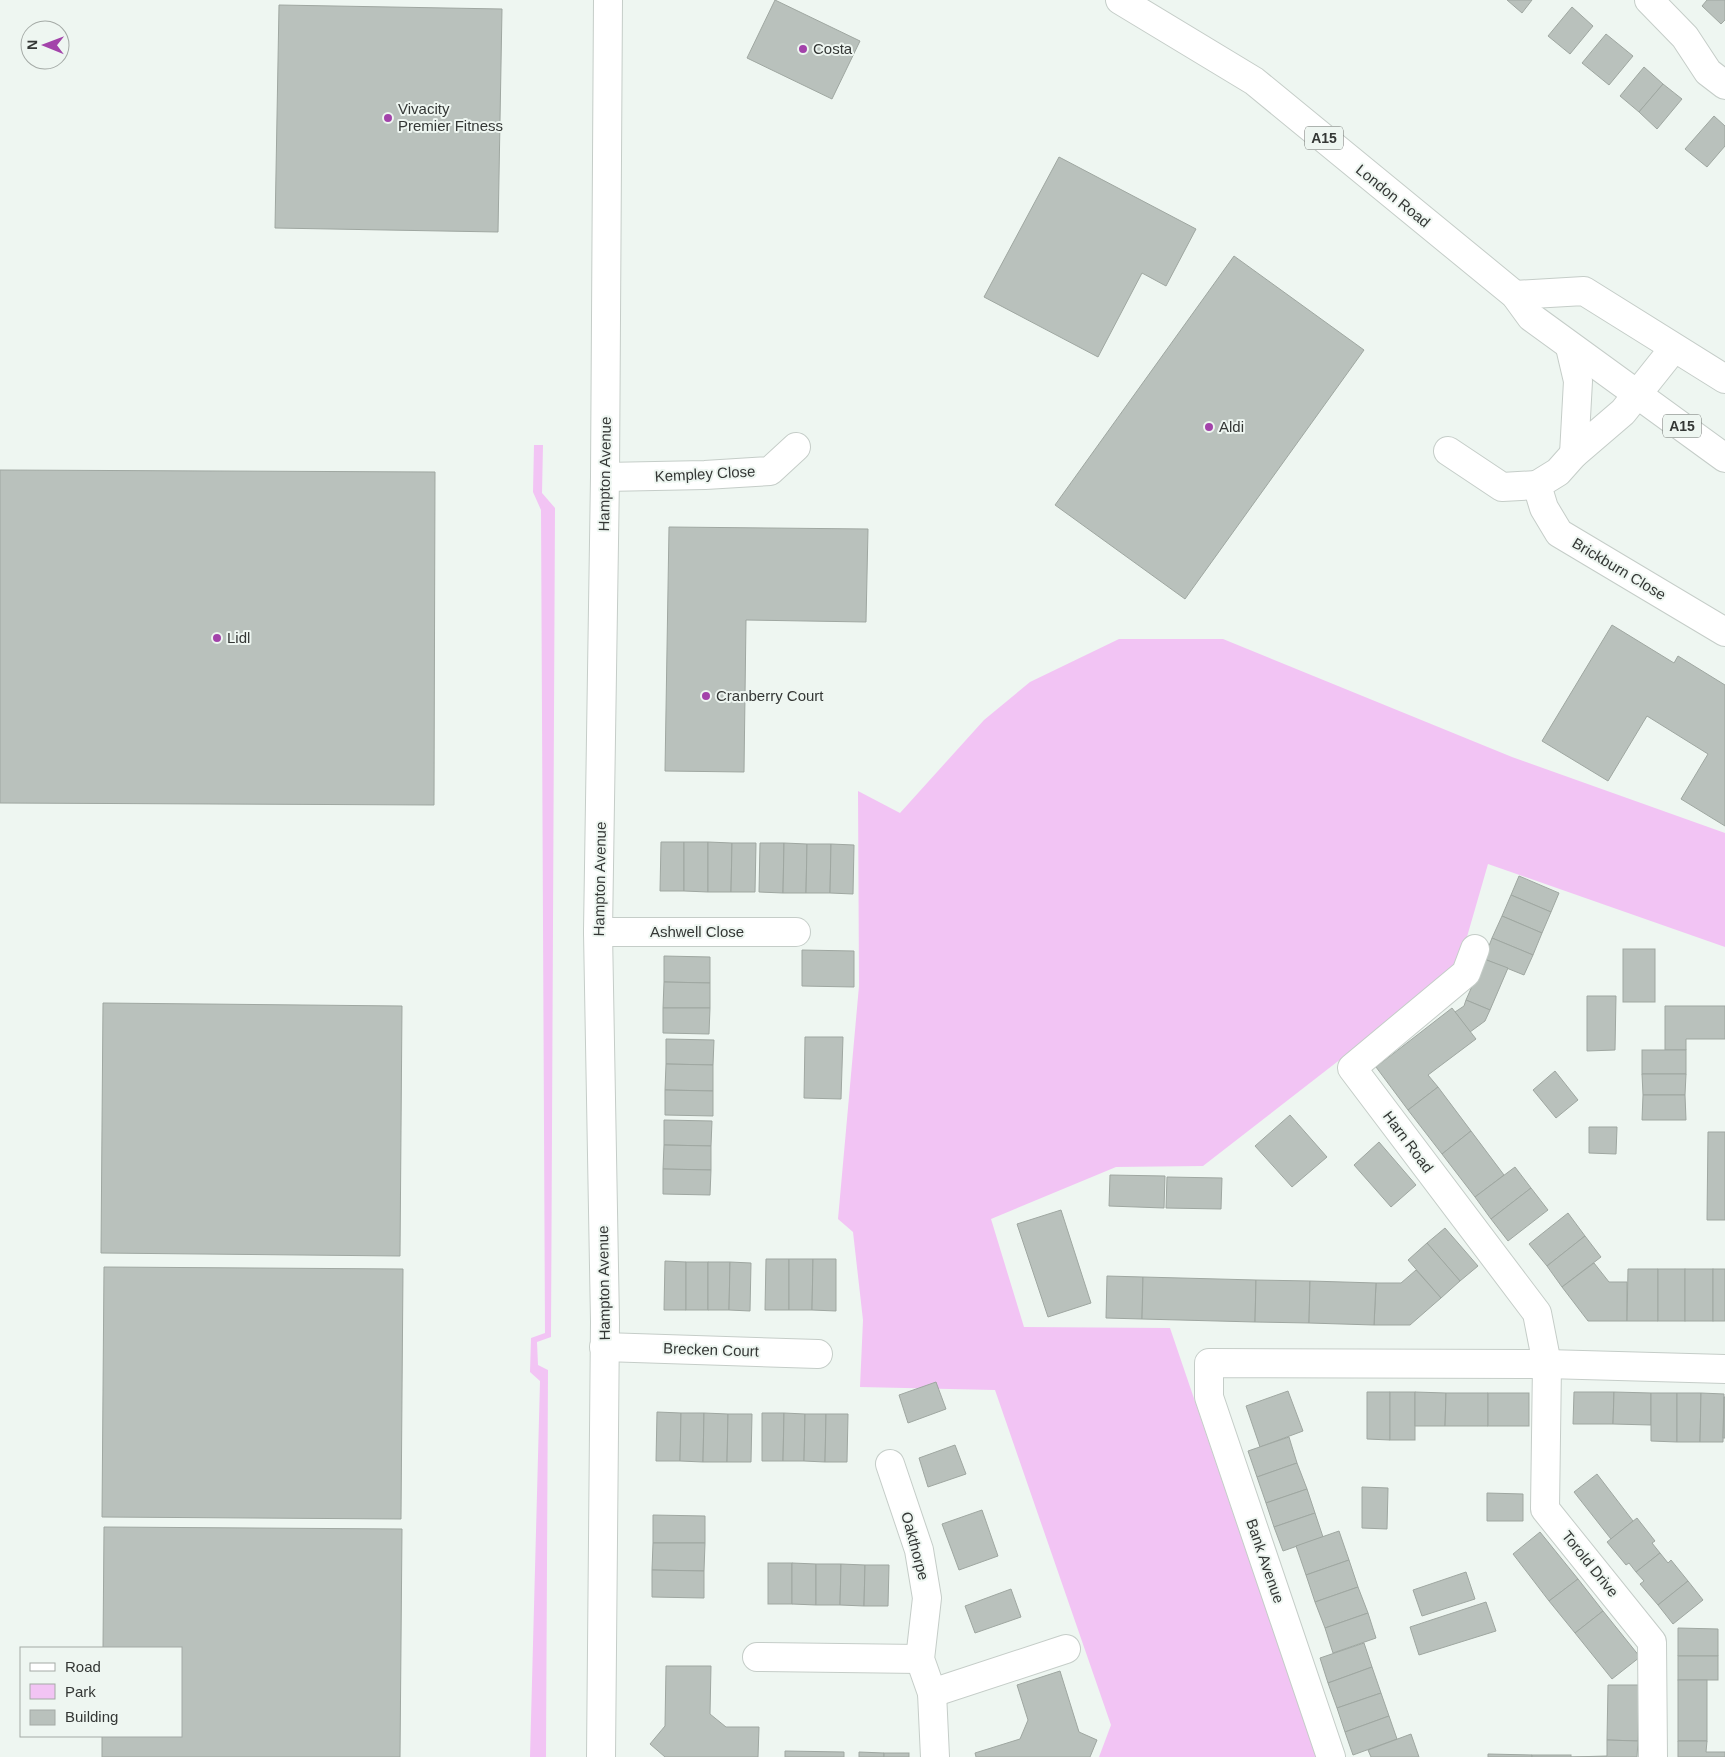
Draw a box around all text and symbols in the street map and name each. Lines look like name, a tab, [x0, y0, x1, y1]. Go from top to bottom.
north arrow	[20, 20, 70, 70]
text: N	[24, 40, 40, 50]
place label: Costa	[813, 40, 853, 57]
marker: Costa	[797, 43, 809, 55]
place label: Vivacity Premier Fitness	[398, 100, 503, 134]
marker: Vivacity Premier Fitness	[382, 112, 394, 124]
road number: A15	[1305, 126, 1343, 150]
street label: London Road	[1353, 161, 1434, 231]
road number: A15	[1663, 414, 1701, 438]
street label: Hampton Avenue	[595, 416, 614, 532]
place label: Aldi	[1219, 418, 1244, 435]
marker: Aldi	[1203, 421, 1215, 433]
street label: Kempley Close	[654, 462, 756, 485]
street label: Brickburn Close	[1570, 534, 1669, 603]
place label: Lidl	[227, 629, 250, 646]
marker: Lidl	[211, 632, 223, 644]
place label: Cranberry Court	[716, 687, 824, 704]
marker: Cranberry Court	[700, 690, 712, 702]
street label: Hampton Avenue	[590, 821, 609, 937]
street label: Ashwell Close	[650, 923, 744, 940]
street label: Harn Road	[1380, 1108, 1437, 1176]
street label: Hampton Avenue	[594, 1225, 613, 1341]
street label: Brecken Court	[663, 1339, 760, 1360]
street label: Oakthorpe	[898, 1510, 933, 1582]
street label: Bank Avenue	[1243, 1516, 1288, 1605]
street label: Torold Drive	[1559, 1527, 1622, 1600]
legend	[20, 1647, 182, 1737]
text: Road	[65, 1658, 101, 1675]
text: Park	[65, 1683, 96, 1700]
text: Building	[65, 1708, 118, 1725]

